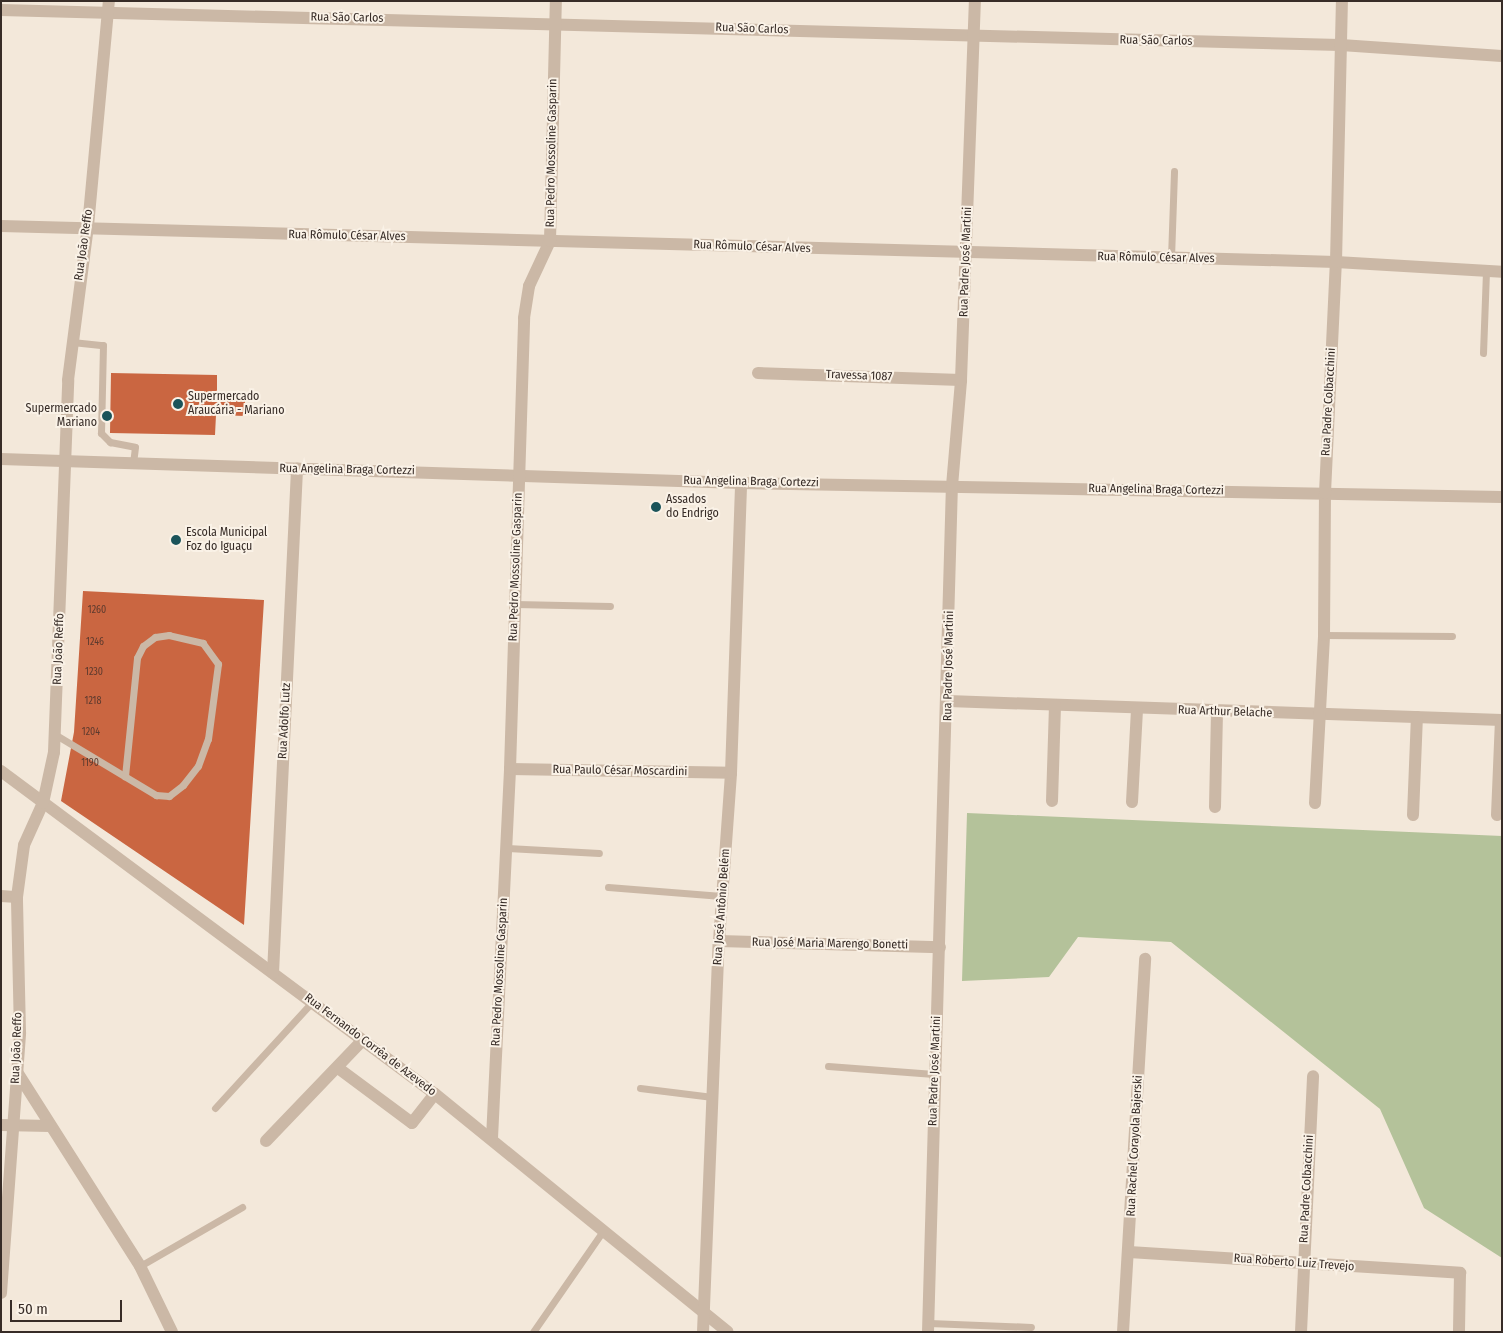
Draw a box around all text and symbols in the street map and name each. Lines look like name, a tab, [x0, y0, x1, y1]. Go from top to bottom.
street label: Rua São Carlos	[310, 10, 384, 26]
street label: Rua São Carlos	[715, 21, 789, 37]
street label: Rua São Carlos	[1119, 33, 1193, 49]
street label: Rua Pedro Mossoline Gasparin	[544, 78, 560, 228]
street label: Rua Padre José Martini	[957, 207, 975, 317]
street label: Rua João Reffo	[72, 208, 96, 282]
street label: Rua Rômulo César Alves	[288, 228, 406, 244]
street label: Rua Rômulo César Alves	[693, 238, 811, 256]
street label: Rua Rômulo César Alves	[1097, 250, 1215, 266]
street label: Rua Padre Colbacchini	[1319, 348, 1339, 456]
street label: Travessa 1087	[826, 368, 892, 384]
place label: Supermercado Araucária - Mariano	[188, 390, 284, 418]
marker: Supermercado Araucária - Mariano	[172, 398, 184, 410]
place label: Supermercado Mariano	[26, 402, 97, 430]
marker: Supermercado Mariano	[101, 410, 113, 422]
street label: Rua Angelina Braga Cortezzi	[279, 462, 415, 478]
street label: Rua Angelina Braga Cortezzi	[683, 474, 819, 490]
street label: Rua Angelina Braga Cortezzi	[1088, 482, 1224, 498]
street label: Rua Pedro Mossoline Gasparin	[506, 492, 526, 642]
place label: Assados do Endrigo	[666, 493, 719, 521]
marker: Assados do Endrigo	[650, 501, 662, 513]
place label: Escola Municipal Foz do Iguaçu	[186, 526, 267, 554]
marker: Escola Municipal Foz do Iguaçu	[170, 534, 182, 546]
house number: 1260	[88, 605, 106, 617]
street label: Rua Padre José Martini	[941, 611, 957, 721]
street label: Rua João Reffo	[51, 613, 67, 685]
house number: 1246	[86, 637, 104, 649]
house number: 1230	[85, 667, 103, 679]
street label: Rua Adolfo Lutz	[276, 682, 294, 760]
house number: 1218	[85, 696, 101, 708]
street label: Rua Arthur Belache	[1178, 703, 1272, 721]
house number: 1204	[82, 727, 100, 739]
house number: 1190	[81, 758, 99, 770]
street label: Rua Paulo César Moscardini	[552, 763, 688, 779]
street label: Rua José Antônio Belém	[711, 848, 733, 966]
street label: Rua Pedro Mossoline Gasparin	[489, 897, 511, 1047]
street label: Rua José Maria Marengo Bonetti	[752, 935, 908, 953]
street label: Rua Fernando Corrêa de Azevedo	[301, 991, 439, 1099]
street label: Rua João Reffo	[9, 1012, 25, 1084]
street label: Rua Padre José Martini	[926, 1016, 944, 1126]
street label: Rua Rachel Corayola Bajerski	[1124, 1075, 1146, 1217]
street label: Rua Padre Colbacchini	[1297, 1135, 1317, 1243]
street label: Rua Roberto Luiz Trevejo	[1233, 1252, 1355, 1274]
scale bar	[12, 1290, 125, 1322]
text: 50 m	[18, 1300, 48, 1318]

